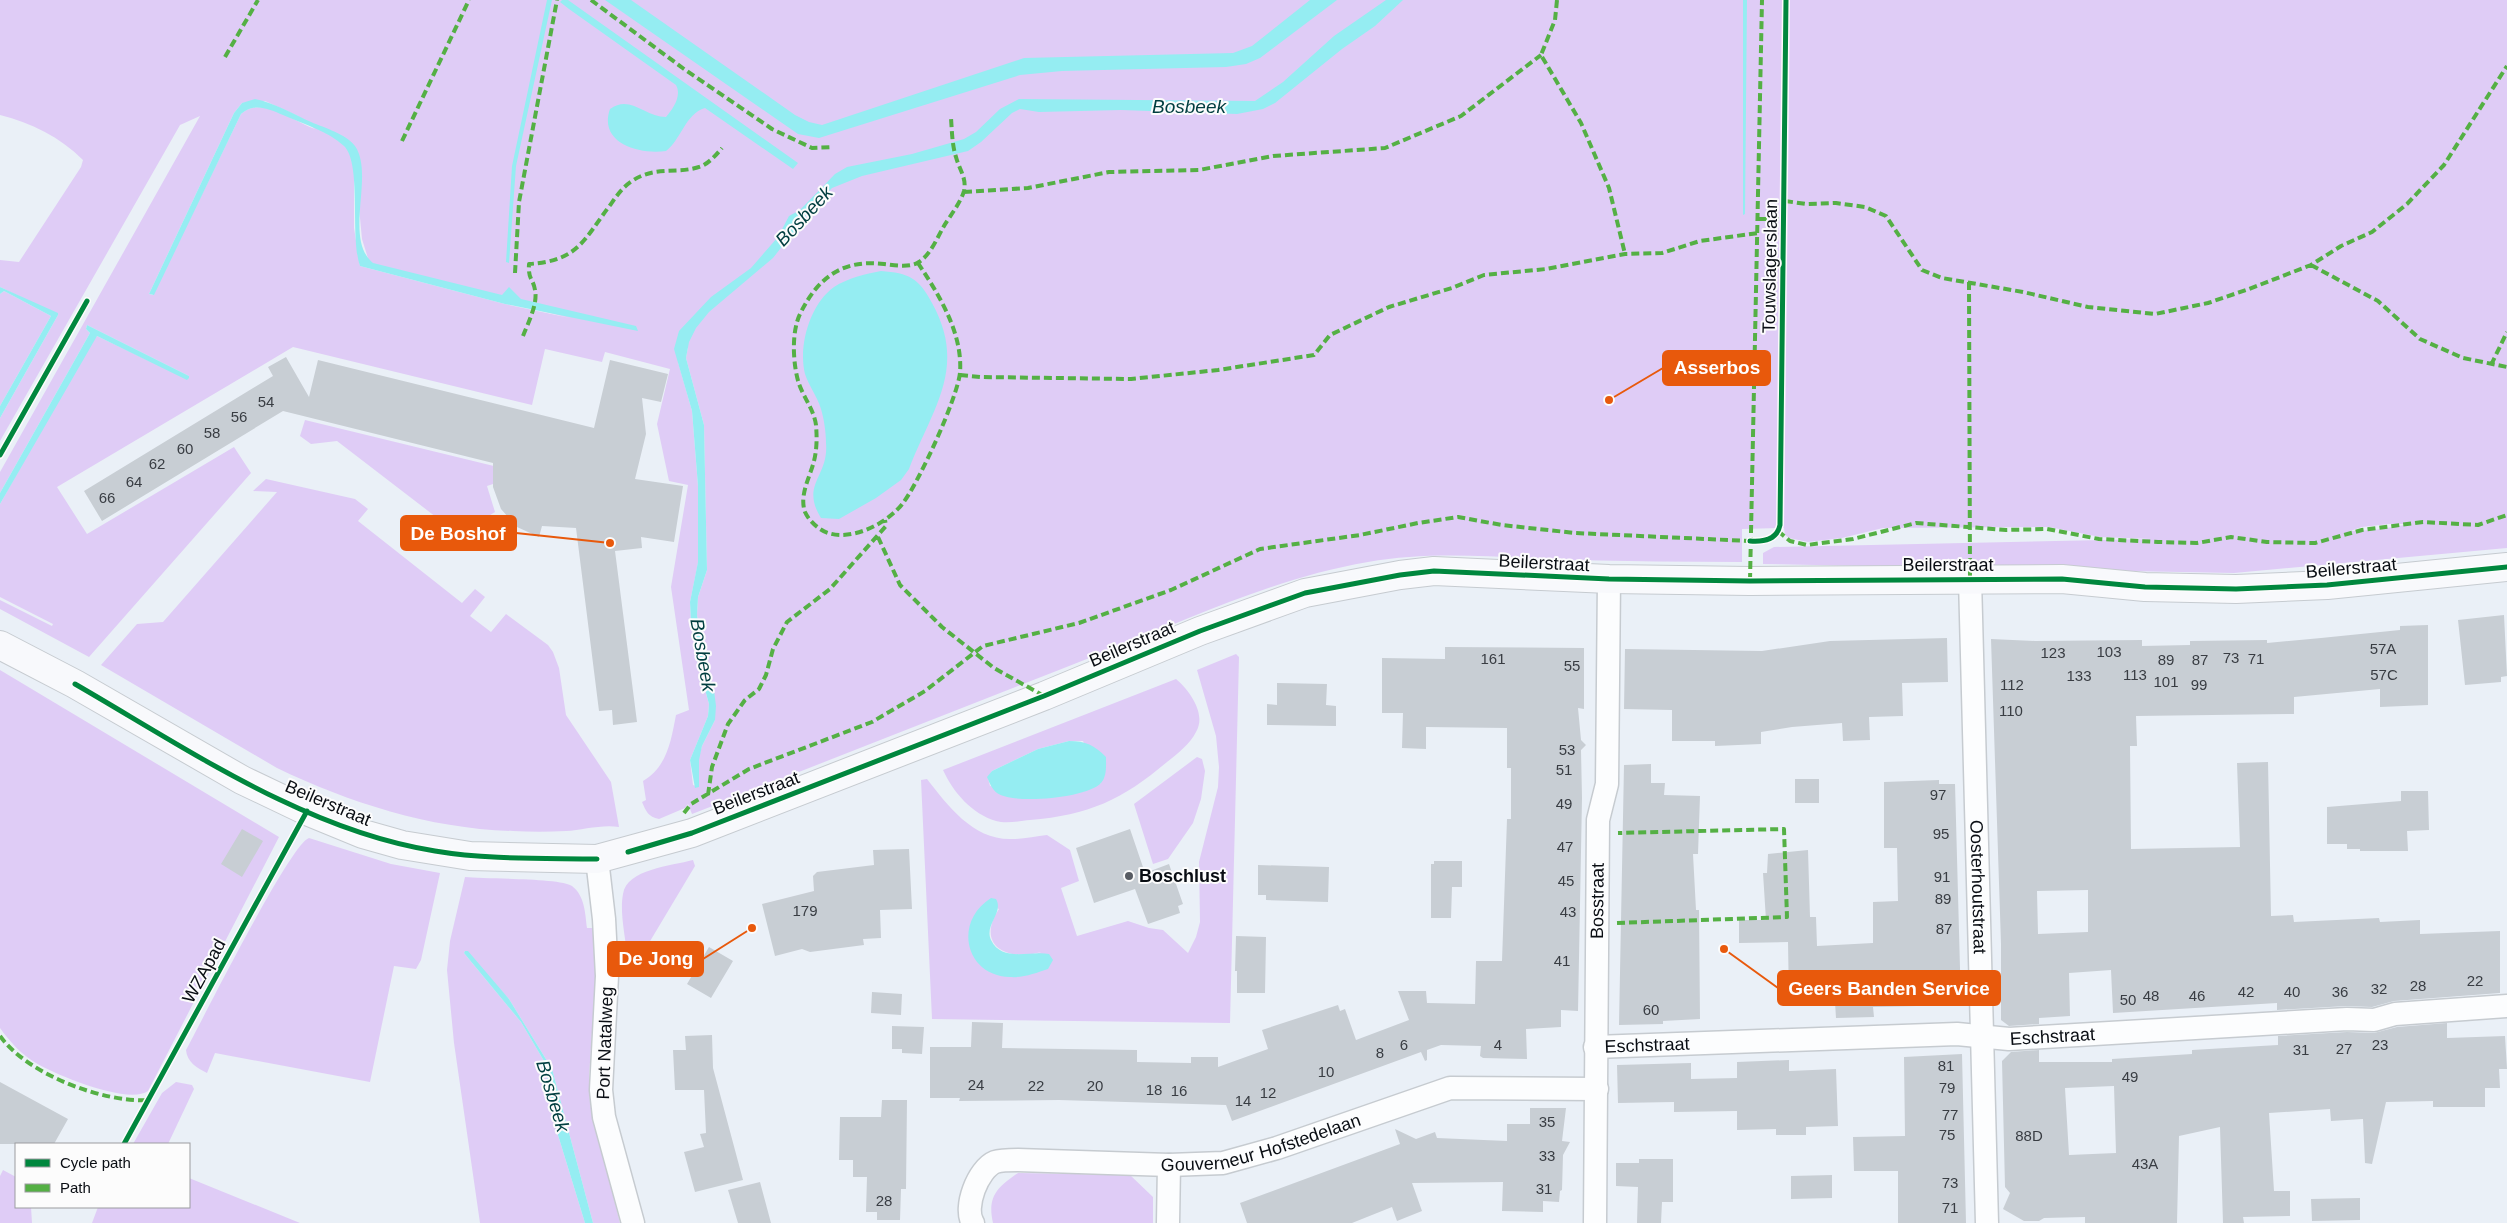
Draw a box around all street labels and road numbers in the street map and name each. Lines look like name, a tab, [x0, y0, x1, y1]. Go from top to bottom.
street label: Touwslagerslaan	[1759, 199, 1781, 333]
street label: Beilerstraat	[1498, 551, 1590, 575]
street label: Beilerstraat	[2305, 554, 2397, 582]
street label: Beilerstraat	[1902, 555, 1994, 575]
street label: Beilerstraat	[1086, 617, 1178, 671]
street label: Beilerstraat	[710, 767, 802, 819]
street label: Beilerstraat	[282, 776, 374, 830]
street label: Oosterhoutstraat	[1966, 820, 1990, 954]
street label: Bosstraat	[1587, 863, 1608, 939]
street label: WZApad	[178, 936, 230, 1006]
street label: Port Natalweg	[593, 986, 617, 1100]
street label: Eschstraat	[2009, 1024, 2096, 1049]
street label: Eschstraat	[1604, 1034, 1690, 1057]
street label: Gouverneur Hofstedelaan	[1160, 1110, 1363, 1175]

